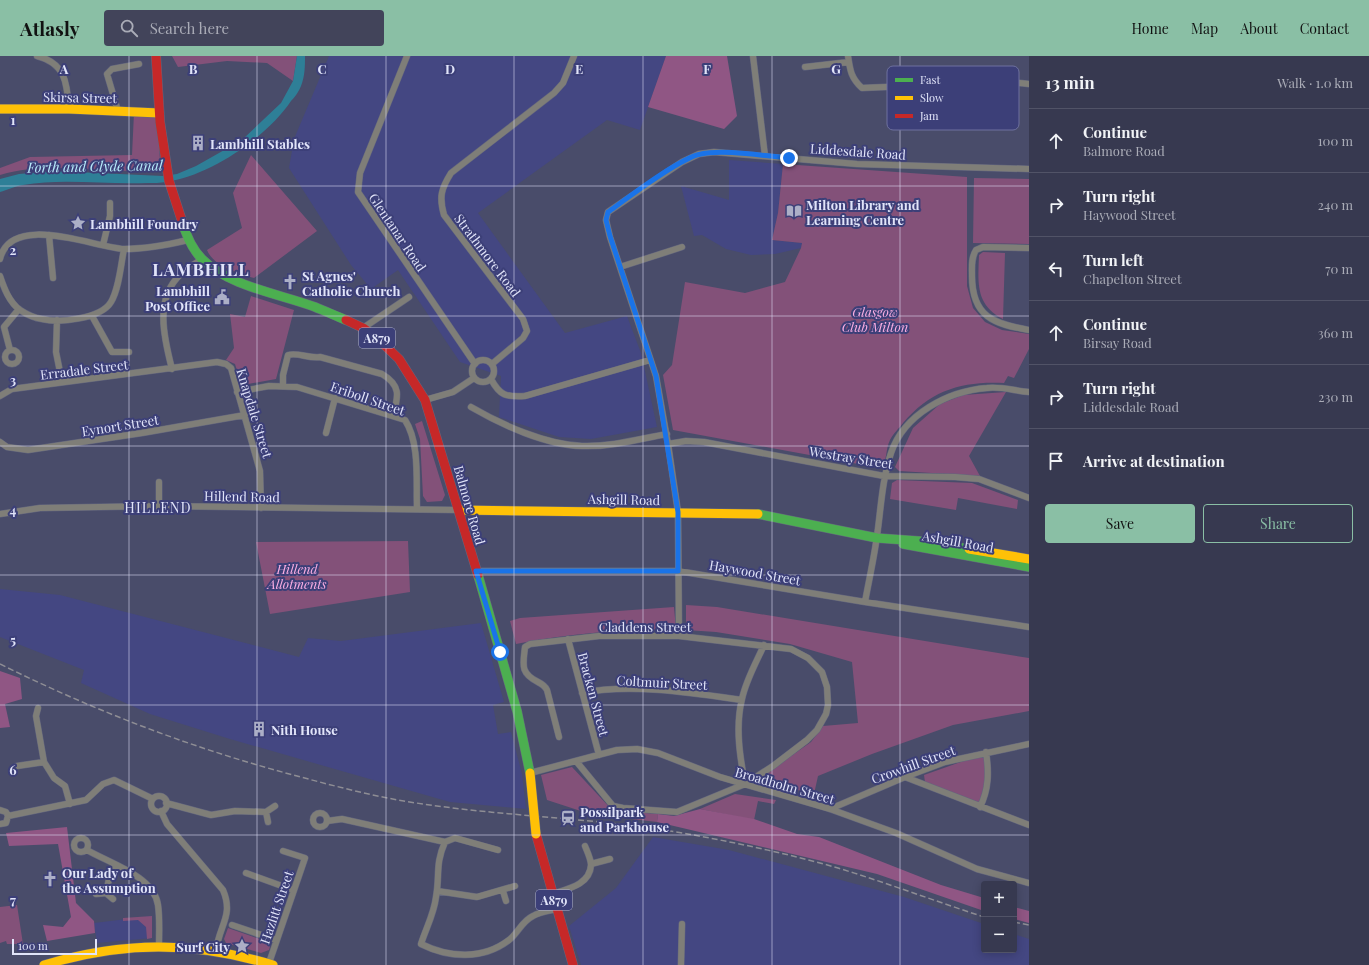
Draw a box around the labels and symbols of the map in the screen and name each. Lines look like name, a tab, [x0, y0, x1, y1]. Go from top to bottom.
text: A	[59, 60, 69, 77]
text: B	[189, 60, 198, 77]
text: C	[317, 60, 327, 77]
text: D	[445, 60, 455, 77]
text: E	[575, 60, 583, 77]
text: F	[703, 60, 711, 77]
text: G	[831, 60, 841, 77]
legend	[887, 66, 1019, 130]
text: Fast	[920, 72, 940, 87]
street label: Skirsa Street	[43, 88, 118, 106]
text: Slow	[920, 90, 944, 105]
text: Jam	[919, 108, 939, 123]
text: 1	[11, 111, 16, 128]
building icon: Lambhill Stables	[189, 134, 207, 152]
place label: Lambhill Stables	[210, 135, 310, 152]
street label: Liddesdale Road	[810, 139, 907, 163]
route end	[780, 149, 798, 167]
water label: Forth and Clyde Canal	[26, 155, 164, 177]
street label: Glentanar Road	[366, 190, 431, 275]
place label: Milton Library and Learning Centre	[806, 196, 920, 228]
library icon: Milton Library and Learning Centre	[785, 202, 803, 220]
street label: Strathmore Road	[451, 210, 525, 300]
place icon: Lambhill Foundry	[69, 214, 87, 232]
place label: Lambhill Foundry	[90, 215, 199, 232]
text: 2	[10, 241, 17, 258]
district label: LAMBHILL	[152, 258, 250, 280]
place label: St Agnes' Catholic Church	[302, 267, 400, 299]
church icon: St Agnes' Catholic Church	[281, 273, 299, 291]
place label: Lambhill Post Office	[145, 282, 210, 314]
public building icon: Lambhill Post Office	[213, 288, 231, 306]
park label: Glasgow Club Milton	[842, 303, 908, 335]
road number: A879	[359, 328, 395, 348]
street label: Erradale Street	[39, 355, 129, 383]
street label: Knapdale Street	[233, 366, 277, 460]
text: 3	[10, 371, 16, 388]
street label: Eriboll Street	[329, 377, 408, 419]
street label: Eynort Street	[80, 410, 160, 439]
street label: Westray Street	[807, 442, 894, 472]
street label: Balmore Road	[451, 463, 490, 547]
street label: Hillend Road	[204, 487, 280, 505]
street label: Ashgill Road	[587, 490, 661, 508]
district label: HILLEND	[124, 498, 192, 517]
text: 4	[10, 501, 17, 518]
street label: Ashgill Road	[920, 526, 996, 556]
street label: Haywood Street	[708, 556, 802, 588]
park label: Hillend Allotments	[265, 560, 327, 592]
street label: Claddens Street	[599, 618, 692, 635]
text: 5	[10, 631, 16, 648]
route start	[491, 643, 509, 661]
street label: Bracken Street	[575, 650, 613, 738]
street label: Coltmuir Street	[616, 671, 708, 693]
building icon: Nith House	[250, 720, 268, 738]
place label: Nith House	[271, 721, 338, 738]
street label: Crowhill Street	[869, 741, 958, 787]
text: 6	[9, 761, 17, 778]
street label: Broadholm Street	[733, 763, 837, 807]
place label: Possilpark and Parkhouse	[580, 803, 670, 835]
station icon: Possilpark and Parkhouse	[559, 809, 577, 827]
place label: Our Lady of the Assumption	[61, 864, 156, 896]
street label: Hazlitt Street	[255, 868, 297, 946]
church icon: Our Lady of the Assumption	[41, 870, 59, 888]
road number: A879	[536, 890, 572, 910]
text: 7	[10, 891, 16, 908]
scale bar	[12, 937, 97, 956]
place icon: Surf City	[233, 937, 251, 955]
place label: Surf City	[176, 938, 230, 955]

